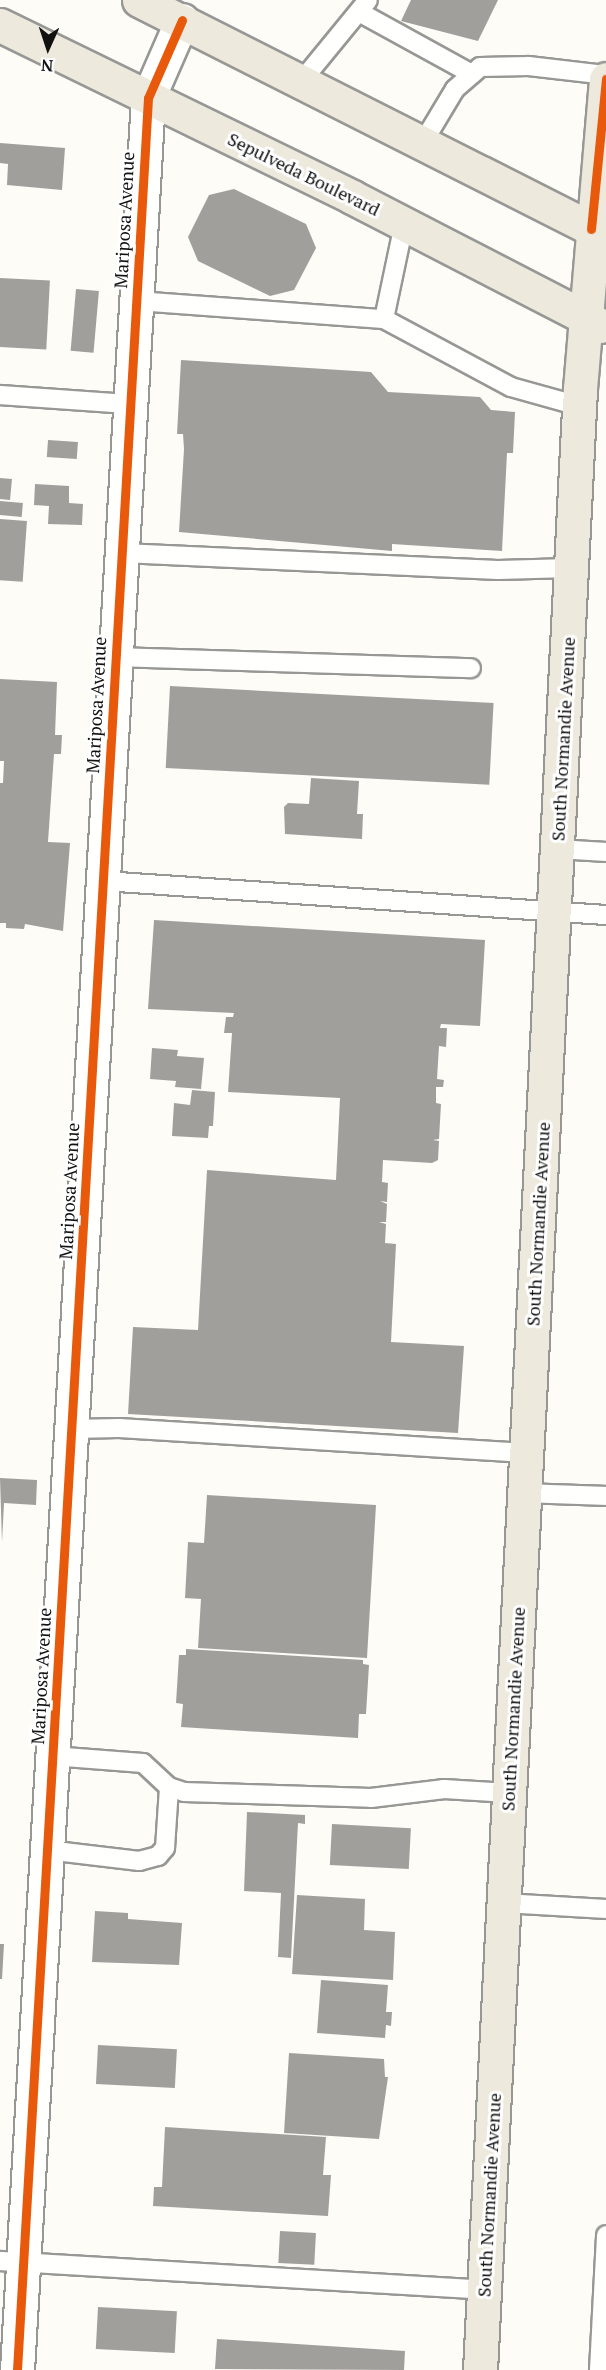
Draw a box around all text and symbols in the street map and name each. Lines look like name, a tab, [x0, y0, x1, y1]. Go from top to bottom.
north arrow	[18, 18, 78, 78]
text: N	[40, 55, 54, 77]
street label: Sepulveda Boulevard	[224, 128, 384, 220]
street label: Mariposa Avenue	[110, 151, 138, 289]
street label: Mariposa Avenue	[82, 636, 110, 774]
street label: South Normandie Avenue	[547, 636, 579, 842]
street label: South Normandie Avenue	[522, 1121, 554, 1327]
street label: Mariposa Avenue	[55, 1122, 83, 1260]
street label: South Normandie Avenue	[497, 1606, 529, 1812]
street label: Mariposa Avenue	[27, 1607, 55, 1745]
street label: South Normandie Avenue	[473, 2092, 505, 2298]

